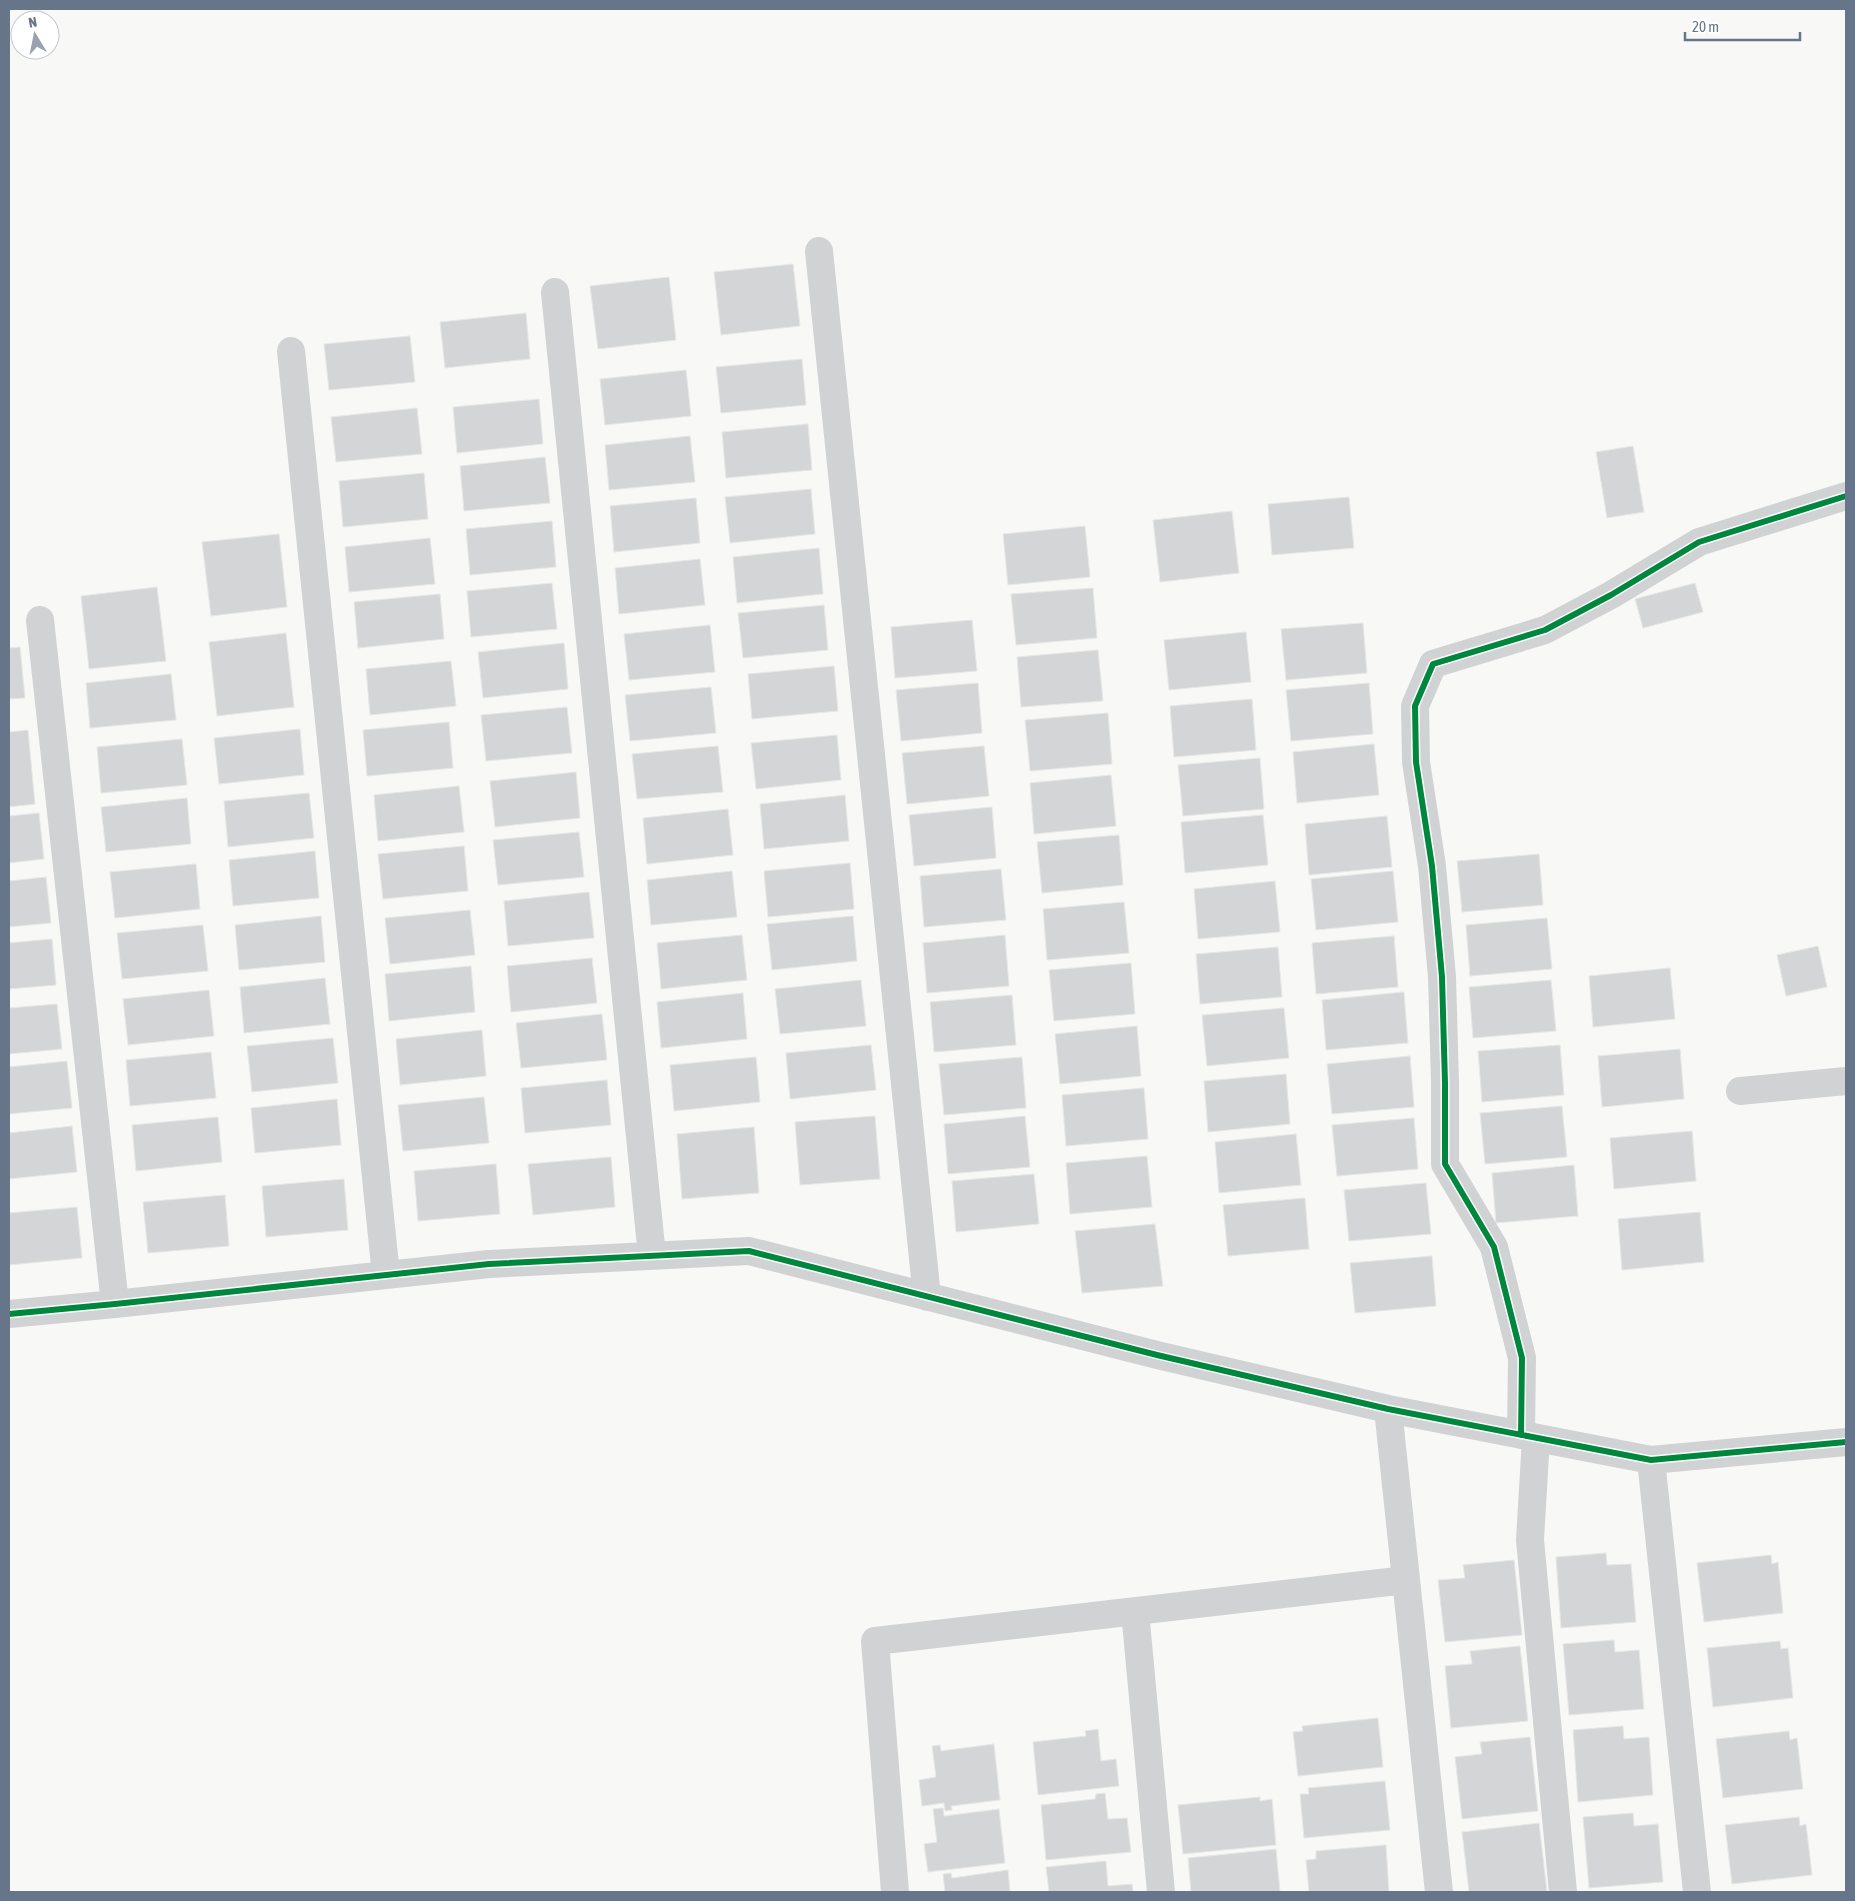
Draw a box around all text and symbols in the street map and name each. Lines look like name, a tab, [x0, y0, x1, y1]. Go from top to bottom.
north arrow	[10, 10, 60, 60]
scale bar	[1685, 10, 1800, 42]
text: N	[27, 14, 38, 31]
text: 20 m	[1692, 18, 1719, 35]

